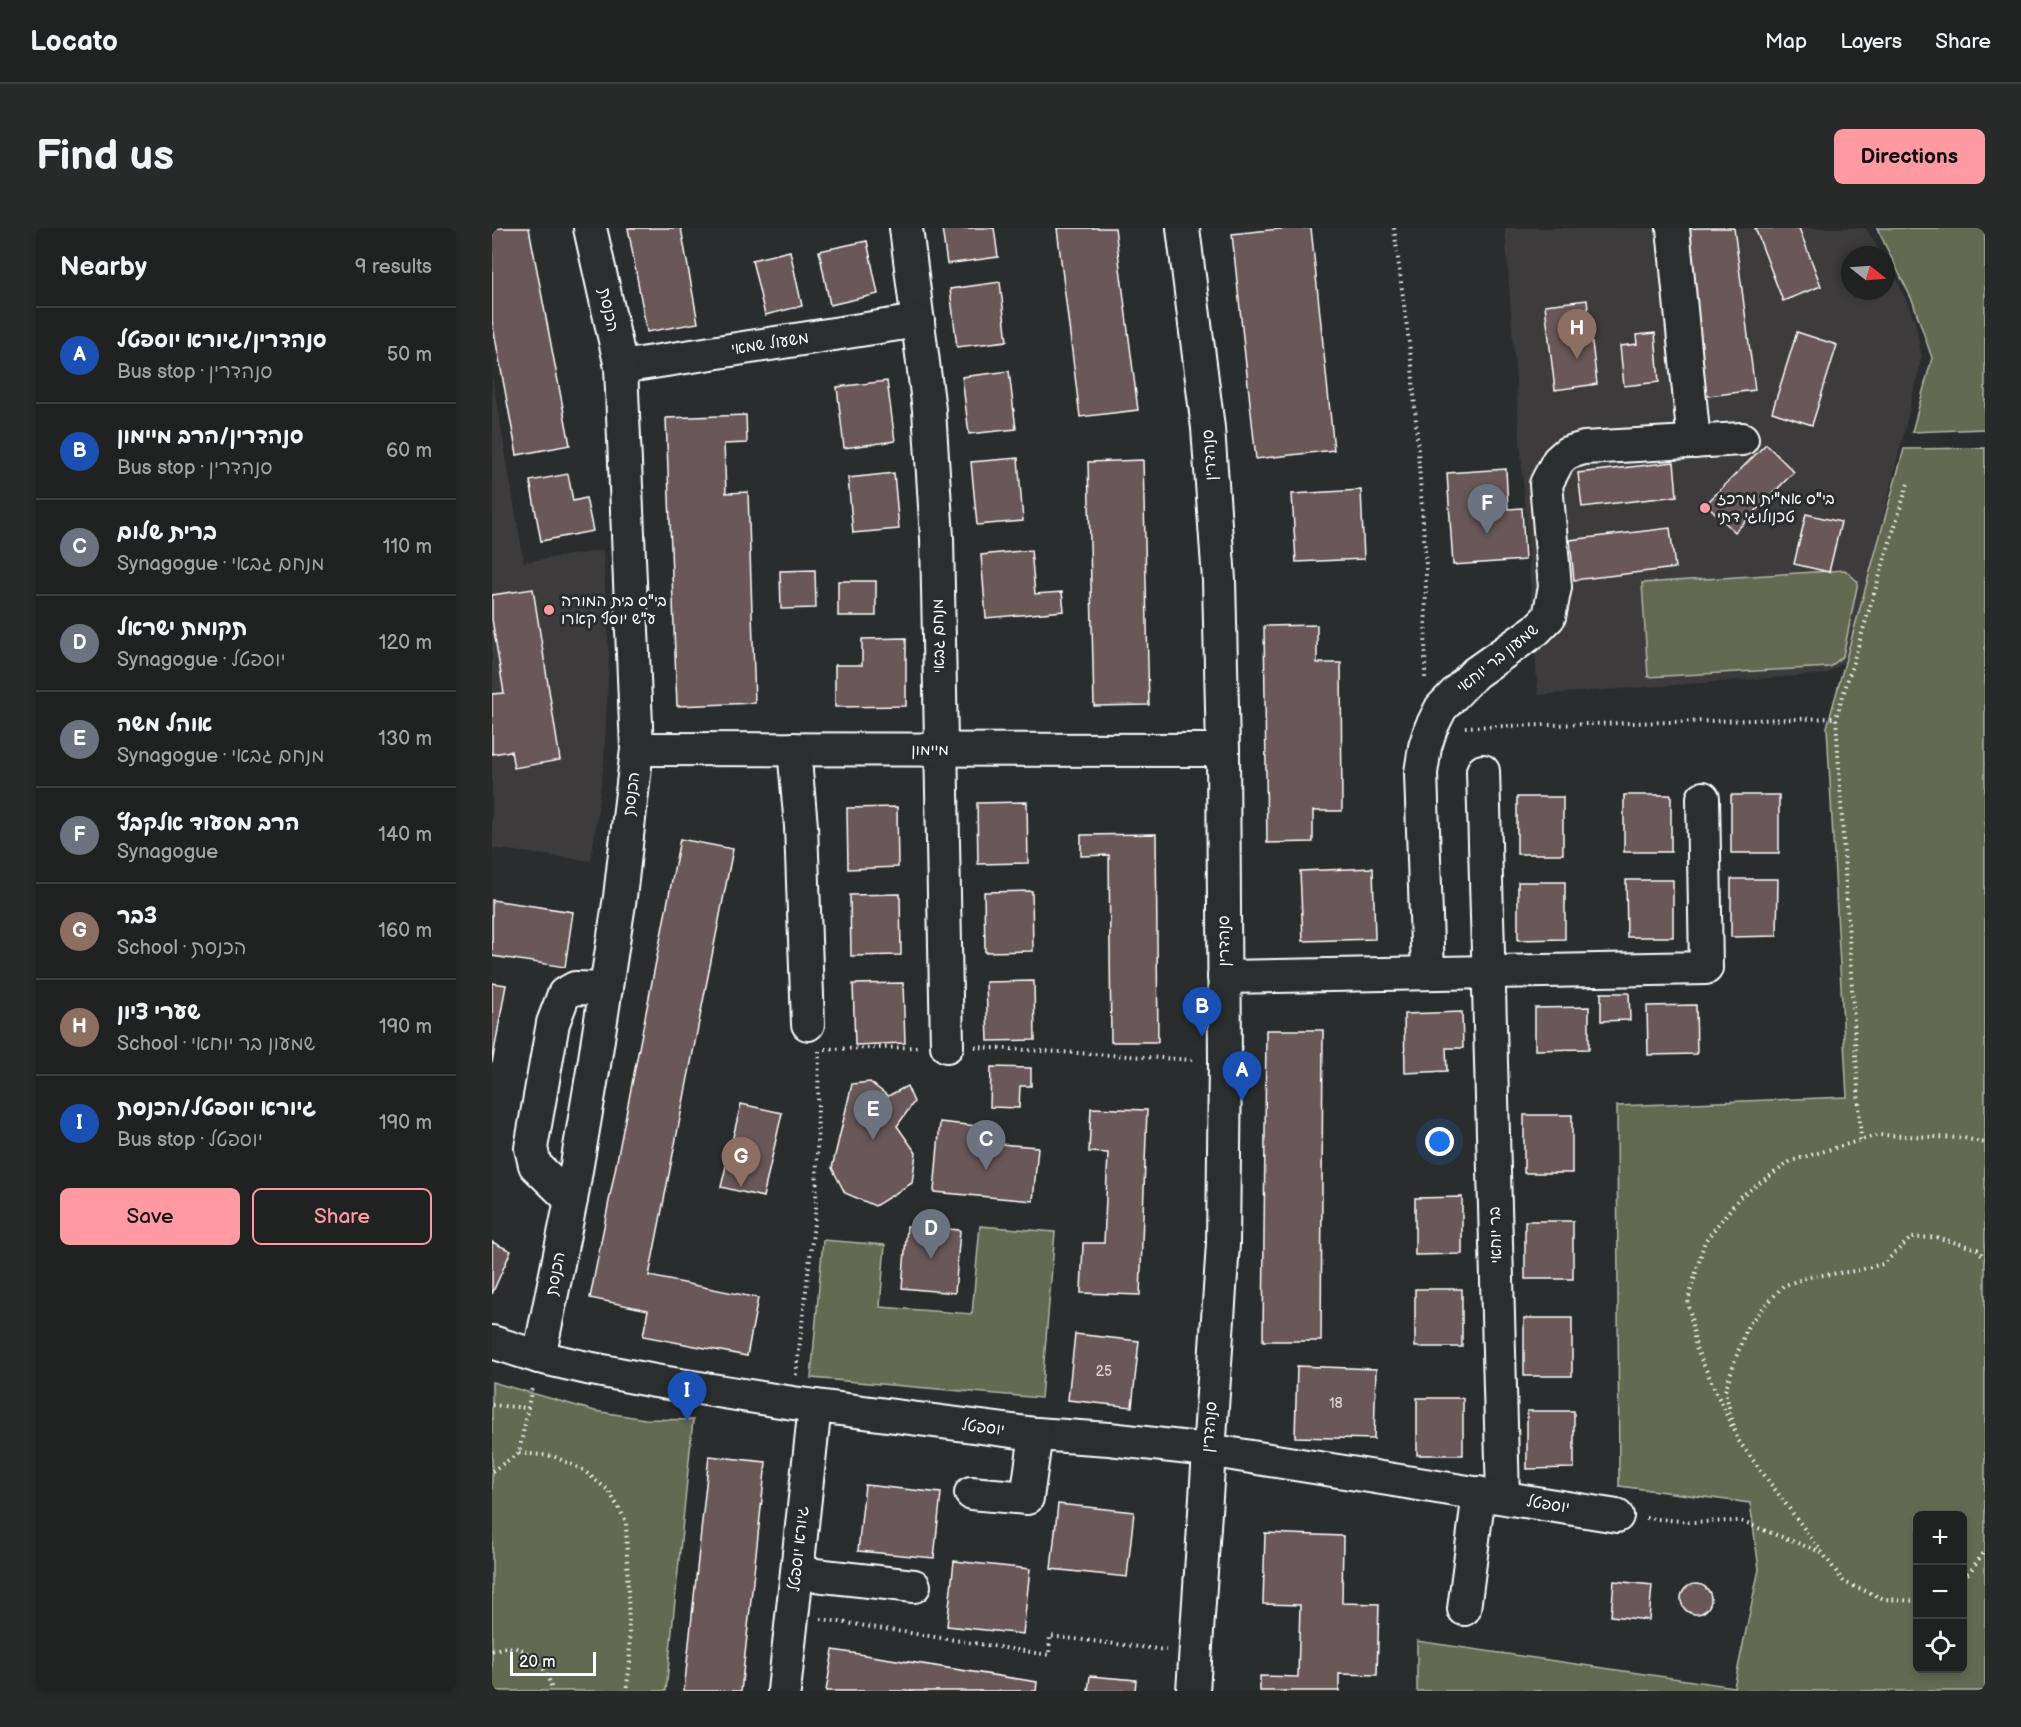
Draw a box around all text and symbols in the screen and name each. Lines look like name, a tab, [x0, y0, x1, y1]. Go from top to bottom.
text: Locato	[30, 25, 118, 58]
text: Map	[1765, 29, 1807, 54]
text: Layers	[1840, 29, 1902, 54]
text: Share	[1935, 29, 1991, 54]
button: Directions	[1834, 129, 1985, 184]
text: Find us	[36, 131, 174, 182]
north arrow	[1841, 246, 1895, 300]
text: Nearby	[60, 252, 147, 283]
text: 9 results	[355, 255, 432, 279]
street label: הכנסת	[594, 286, 622, 334]
pin: H	[1558, 310, 1596, 359]
text: סנהדרין/גיורא יוספטל	[117, 327, 327, 354]
street label: משעול שמאי	[730, 328, 810, 360]
text: A	[73, 343, 86, 367]
text: 50 m	[387, 343, 432, 367]
text: Bus stop · סנהדרין	[117, 360, 273, 384]
text: סנהדרין/הרב מיימון	[117, 423, 304, 450]
street label: סנהדרין	[1199, 429, 1221, 481]
text: B	[72, 439, 87, 463]
text: 60 m	[386, 439, 432, 463]
text: Bus stop · סנהדרין	[117, 456, 273, 480]
pin: F	[1468, 484, 1506, 534]
place label: בי"ס אמ"ית מרכז טכנולוגי דתי	[1717, 490, 1835, 527]
marker: בי"ס אמ"ית מרכז טכנולוגי דתי	[1698, 501, 1712, 515]
text: ברית שלום	[117, 519, 217, 546]
text: C	[72, 535, 87, 559]
text: 110 m	[383, 535, 432, 559]
text: Synagogue · מנחם גבאי	[117, 552, 324, 576]
place label: בי"ס בית המורה ע"ש יוסף קארו	[561, 592, 667, 629]
street label: מנחם גבאי	[929, 599, 949, 673]
marker: בי"ס בית המורה ע"ש יוסף קארו	[542, 603, 556, 617]
text: תקומת ישראל	[117, 615, 247, 642]
street label: שמעון בר יוחאי	[1453, 620, 1543, 698]
text: D	[73, 631, 86, 655]
text: 120 m	[379, 631, 432, 655]
text: Synagogue · יוספטל	[117, 648, 286, 672]
text: אוהל משה	[117, 711, 212, 738]
text: E	[73, 727, 86, 751]
text: 130 m	[378, 727, 432, 751]
street label: מיימון	[911, 741, 949, 760]
text: Synagogue · מנחם גבאי	[117, 744, 324, 768]
street label: הכנסת	[620, 771, 644, 817]
text: הרב מסעוד אלקבץ	[117, 810, 300, 837]
text: F	[73, 823, 86, 847]
text: 140 m	[378, 823, 432, 847]
text: Synagogue	[117, 840, 218, 864]
text: צבר	[117, 903, 157, 930]
street label: סנהדרין	[1215, 915, 1234, 967]
text: G	[72, 919, 87, 943]
text: 160 m	[378, 919, 432, 943]
text: School · הכנסת	[117, 936, 246, 960]
pin: B	[1182, 988, 1222, 1037]
text: שערי ציון	[117, 999, 201, 1026]
text: H	[72, 1015, 87, 1039]
text: 190 m	[379, 1015, 432, 1039]
text: School · שמעון בר יוחאי	[117, 1032, 315, 1056]
pin: A	[1222, 1052, 1262, 1101]
pin: E	[854, 1090, 892, 1140]
text: גיורא יוספטל/הכנסת	[117, 1095, 316, 1122]
text: I	[76, 1111, 83, 1135]
text: 190 m	[379, 1111, 432, 1135]
pin: C	[966, 1120, 1006, 1170]
your location	[1425, 1127, 1454, 1156]
text: Bus stop · יוספטל	[117, 1128, 263, 1152]
pin: G	[722, 1138, 760, 1187]
button: Save	[60, 1188, 240, 1245]
button: Share	[252, 1188, 432, 1245]
street label: בר יוחאי	[1486, 1206, 1506, 1264]
pin: D	[912, 1210, 950, 1259]
street label: הכנסת	[542, 1250, 570, 1298]
house number: 25	[1096, 1363, 1112, 1380]
pin: I	[668, 1372, 706, 1421]
house number: 18	[1329, 1395, 1343, 1412]
street label: סנהדרין	[1198, 1400, 1222, 1453]
street label: יוספטל	[960, 1416, 1006, 1440]
street label: יוספטל	[1525, 1492, 1571, 1518]
street label: גיורא יוספטל	[785, 1505, 813, 1593]
map controls	[1913, 1511, 1967, 1673]
button: +	[1913, 1511, 1967, 1565]
button: −	[1913, 1565, 1967, 1619]
button: locate	[1913, 1619, 1967, 1673]
scale bar	[510, 1649, 596, 1676]
text: 20 m	[519, 1653, 555, 1672]

